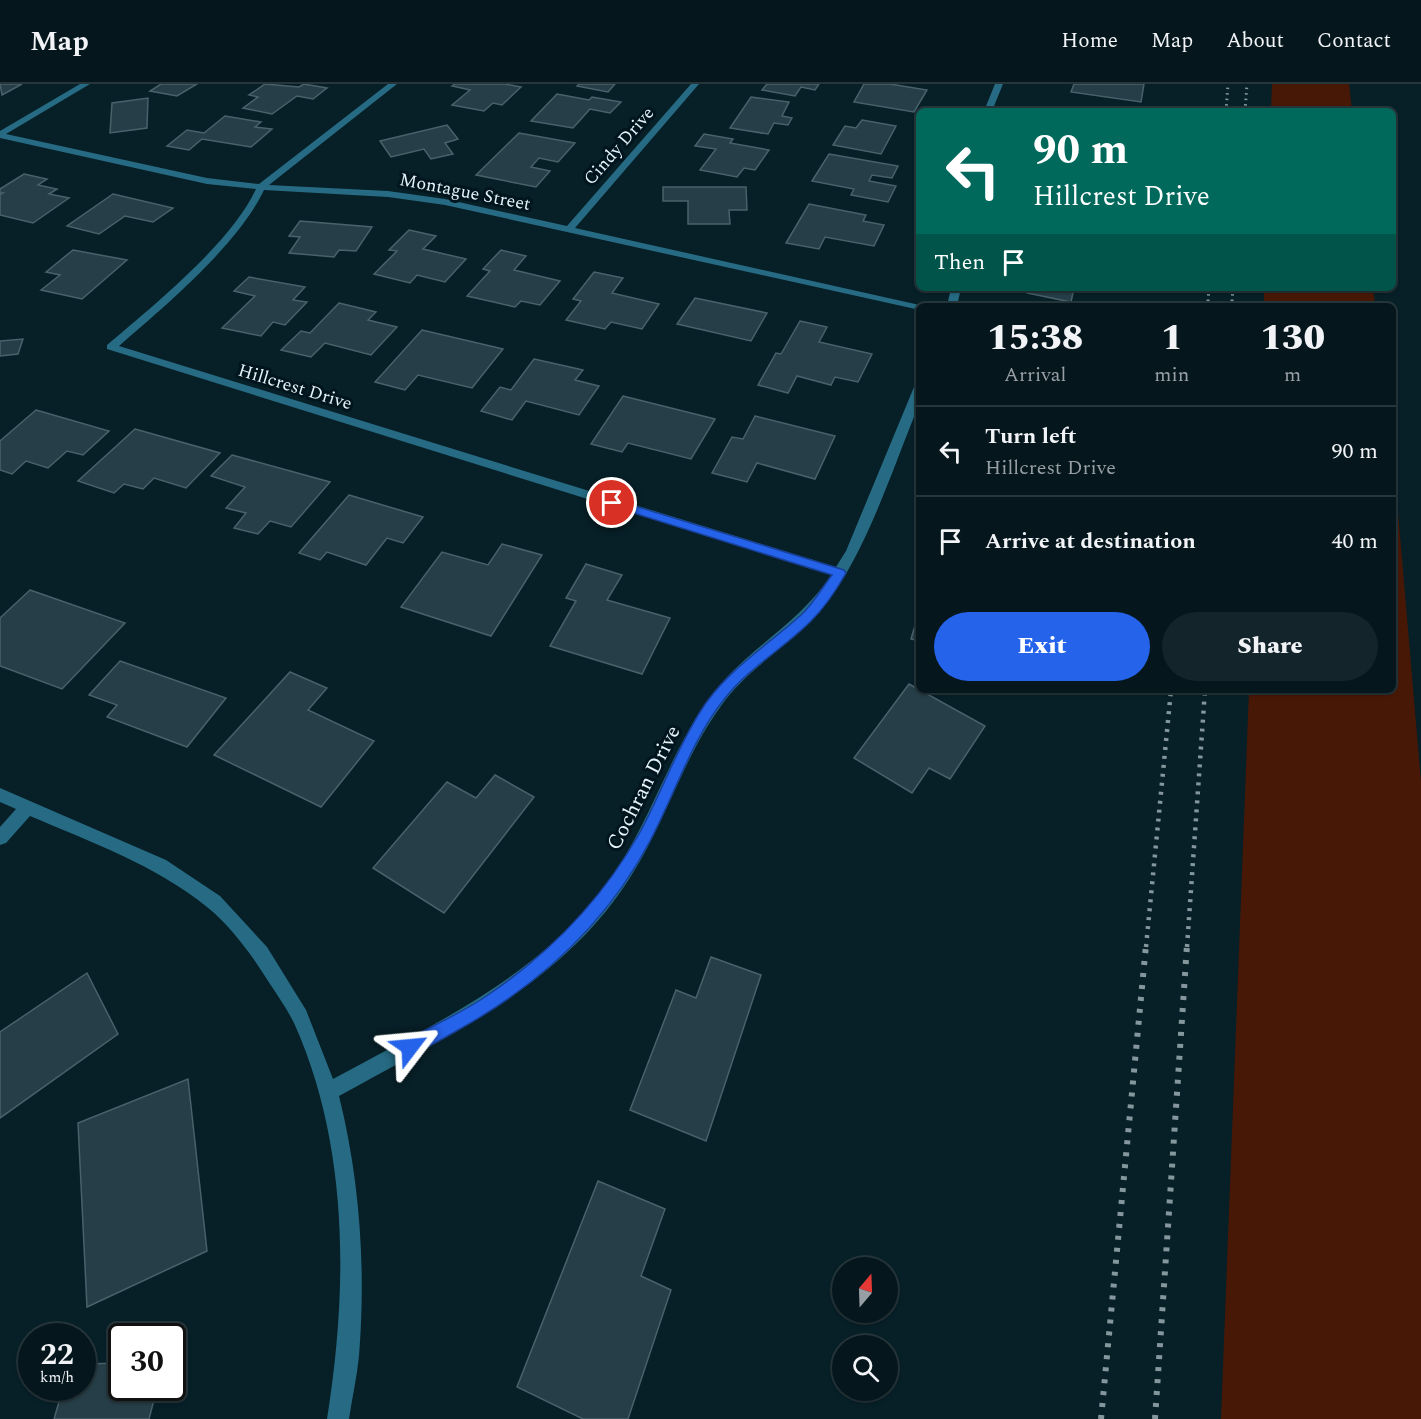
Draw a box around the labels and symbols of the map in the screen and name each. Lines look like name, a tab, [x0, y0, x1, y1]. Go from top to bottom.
street label: Cindy Drive	[577, 101, 661, 191]
street label: Montague Street	[397, 166, 533, 218]
street label: Hillcrest Drive	[235, 357, 355, 417]
pin	[586, 477, 637, 528]
street label: Cochran Drive	[599, 720, 689, 856]
position arrow	[378, 1015, 442, 1079]
north arrow	[832, 1257, 898, 1323]
speed limit sign: 30	[108, 1323, 186, 1401]

